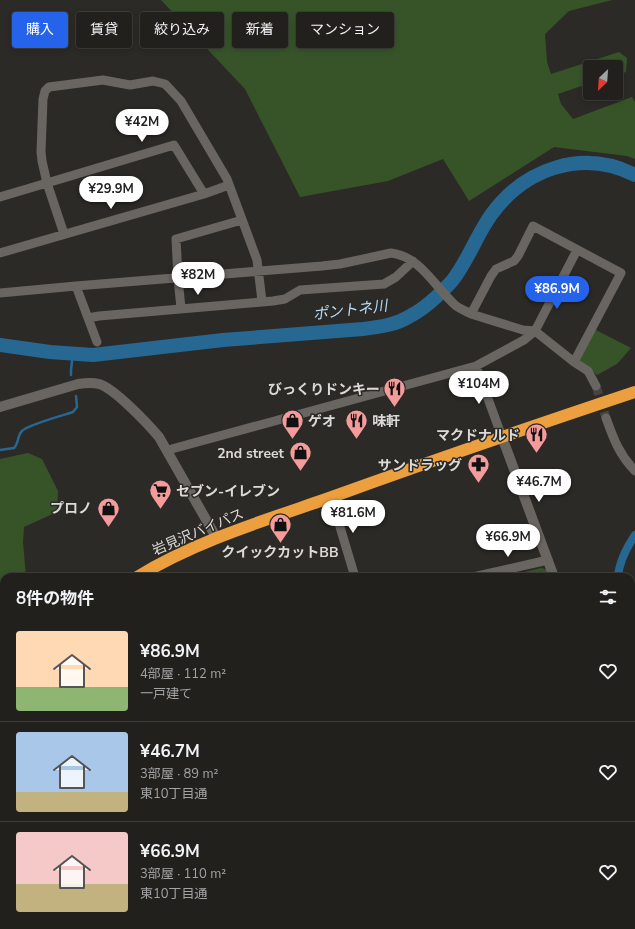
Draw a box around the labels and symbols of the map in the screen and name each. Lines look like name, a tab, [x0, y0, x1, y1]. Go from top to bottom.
north arrow	[583, 60, 623, 100]
pin: ¥42M	[118, 109, 166, 143]
pin: ¥29.9M	[78, 176, 144, 210]
pin: ¥82M	[174, 262, 222, 296]
pin: ¥86.9M	[524, 276, 590, 310]
water label: ポントネ川	[312, 295, 390, 324]
pin: ¥104M	[451, 371, 507, 405]
restaurant icon: びっくりドンキー	[382, 376, 408, 409]
place label: びっくりドンキー	[268, 380, 380, 399]
shop icon: ゲオ	[280, 408, 306, 441]
restaurant icon: 味軒	[343, 408, 369, 441]
place label: ゲオ	[308, 412, 336, 431]
place label: 味軒	[372, 412, 400, 431]
restaurant icon: マクドナルド	[523, 422, 549, 455]
place label: マクドナルド	[436, 426, 520, 445]
shop icon: 2nd street	[287, 440, 313, 473]
place label: 2nd street	[217, 444, 285, 463]
pharmacy icon: サンドラッグ	[465, 452, 491, 485]
place label: サンドラッグ	[378, 456, 462, 475]
pin: ¥46.7M	[506, 469, 572, 503]
supermarket icon: セブン-イレブン	[147, 478, 173, 511]
place label: セブン-イレブン	[176, 482, 280, 501]
shop icon: プロノ	[95, 495, 121, 528]
place label: プロノ	[50, 499, 92, 518]
pin: ¥81.6M	[320, 500, 386, 534]
street label: 岩見沢バイパス	[149, 504, 247, 560]
shop icon: クイックカットBB	[267, 511, 293, 544]
pin: ¥66.9M	[475, 524, 541, 558]
place label: クイックカットBB	[221, 543, 339, 562]

